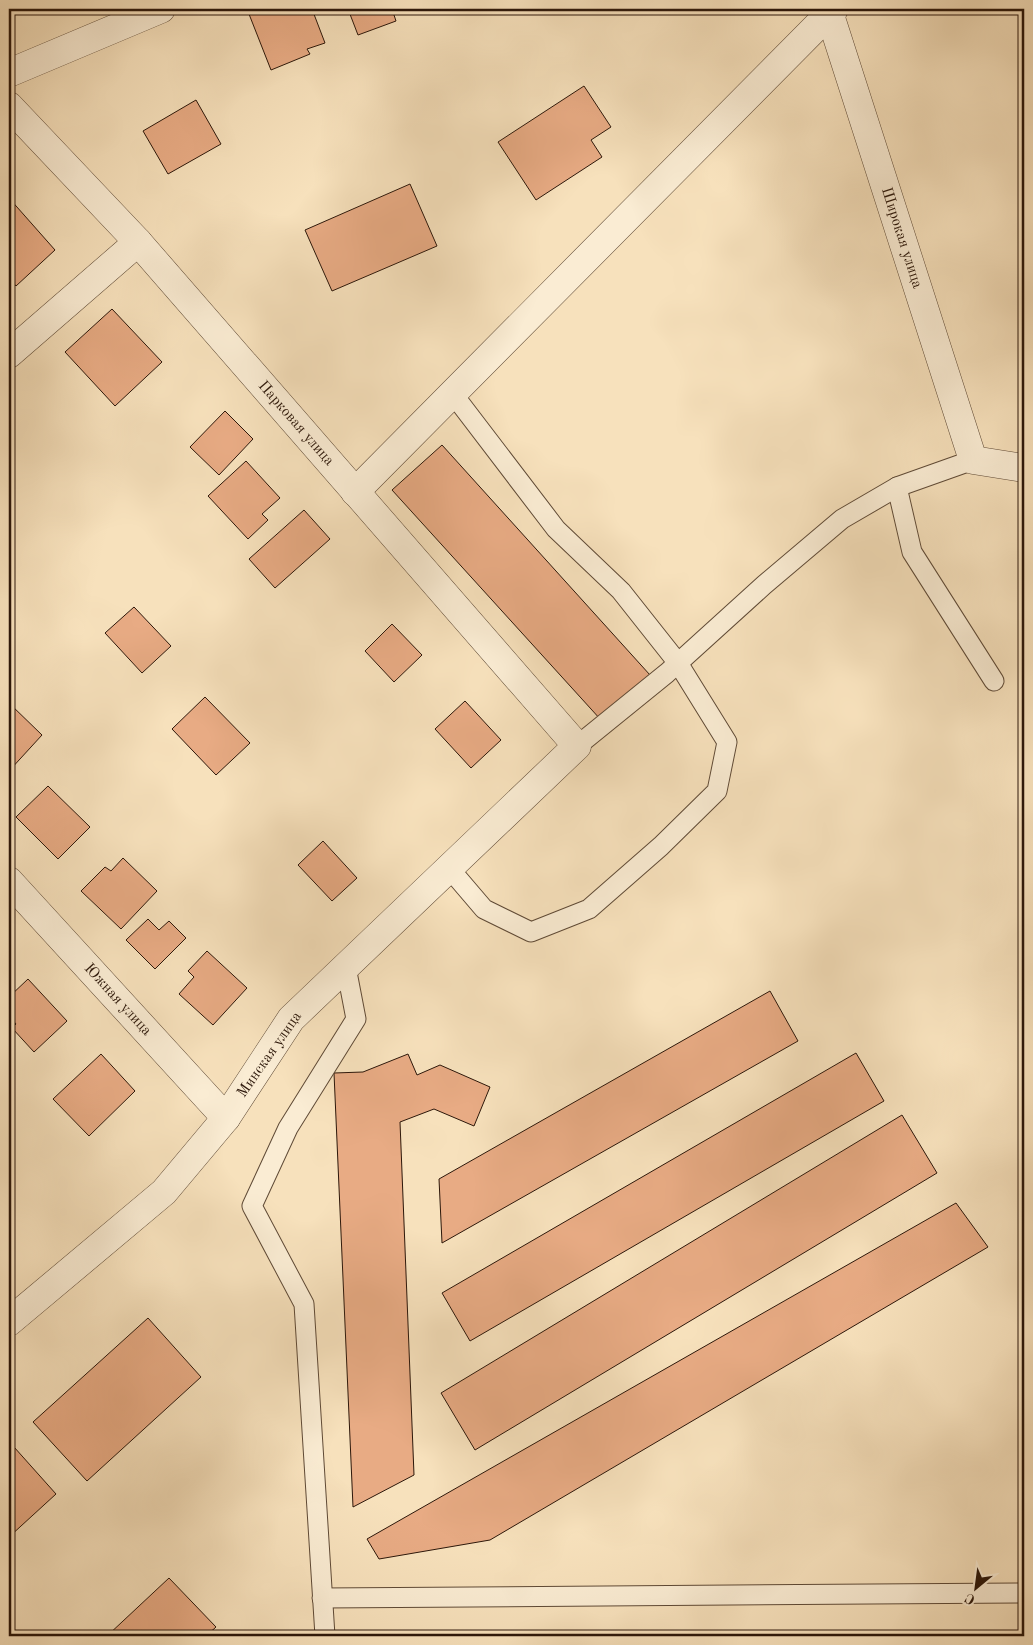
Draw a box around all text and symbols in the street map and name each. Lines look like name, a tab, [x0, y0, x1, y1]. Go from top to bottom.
street label: Широкая улица	[878, 185, 925, 291]
street label: Парковая улица	[255, 378, 337, 469]
street label: Южная улица	[81, 961, 155, 1039]
street label: Минская улица	[235, 1009, 305, 1101]
north arrow	[950, 1562, 1000, 1612]
text: С	[963, 1590, 978, 1607]

